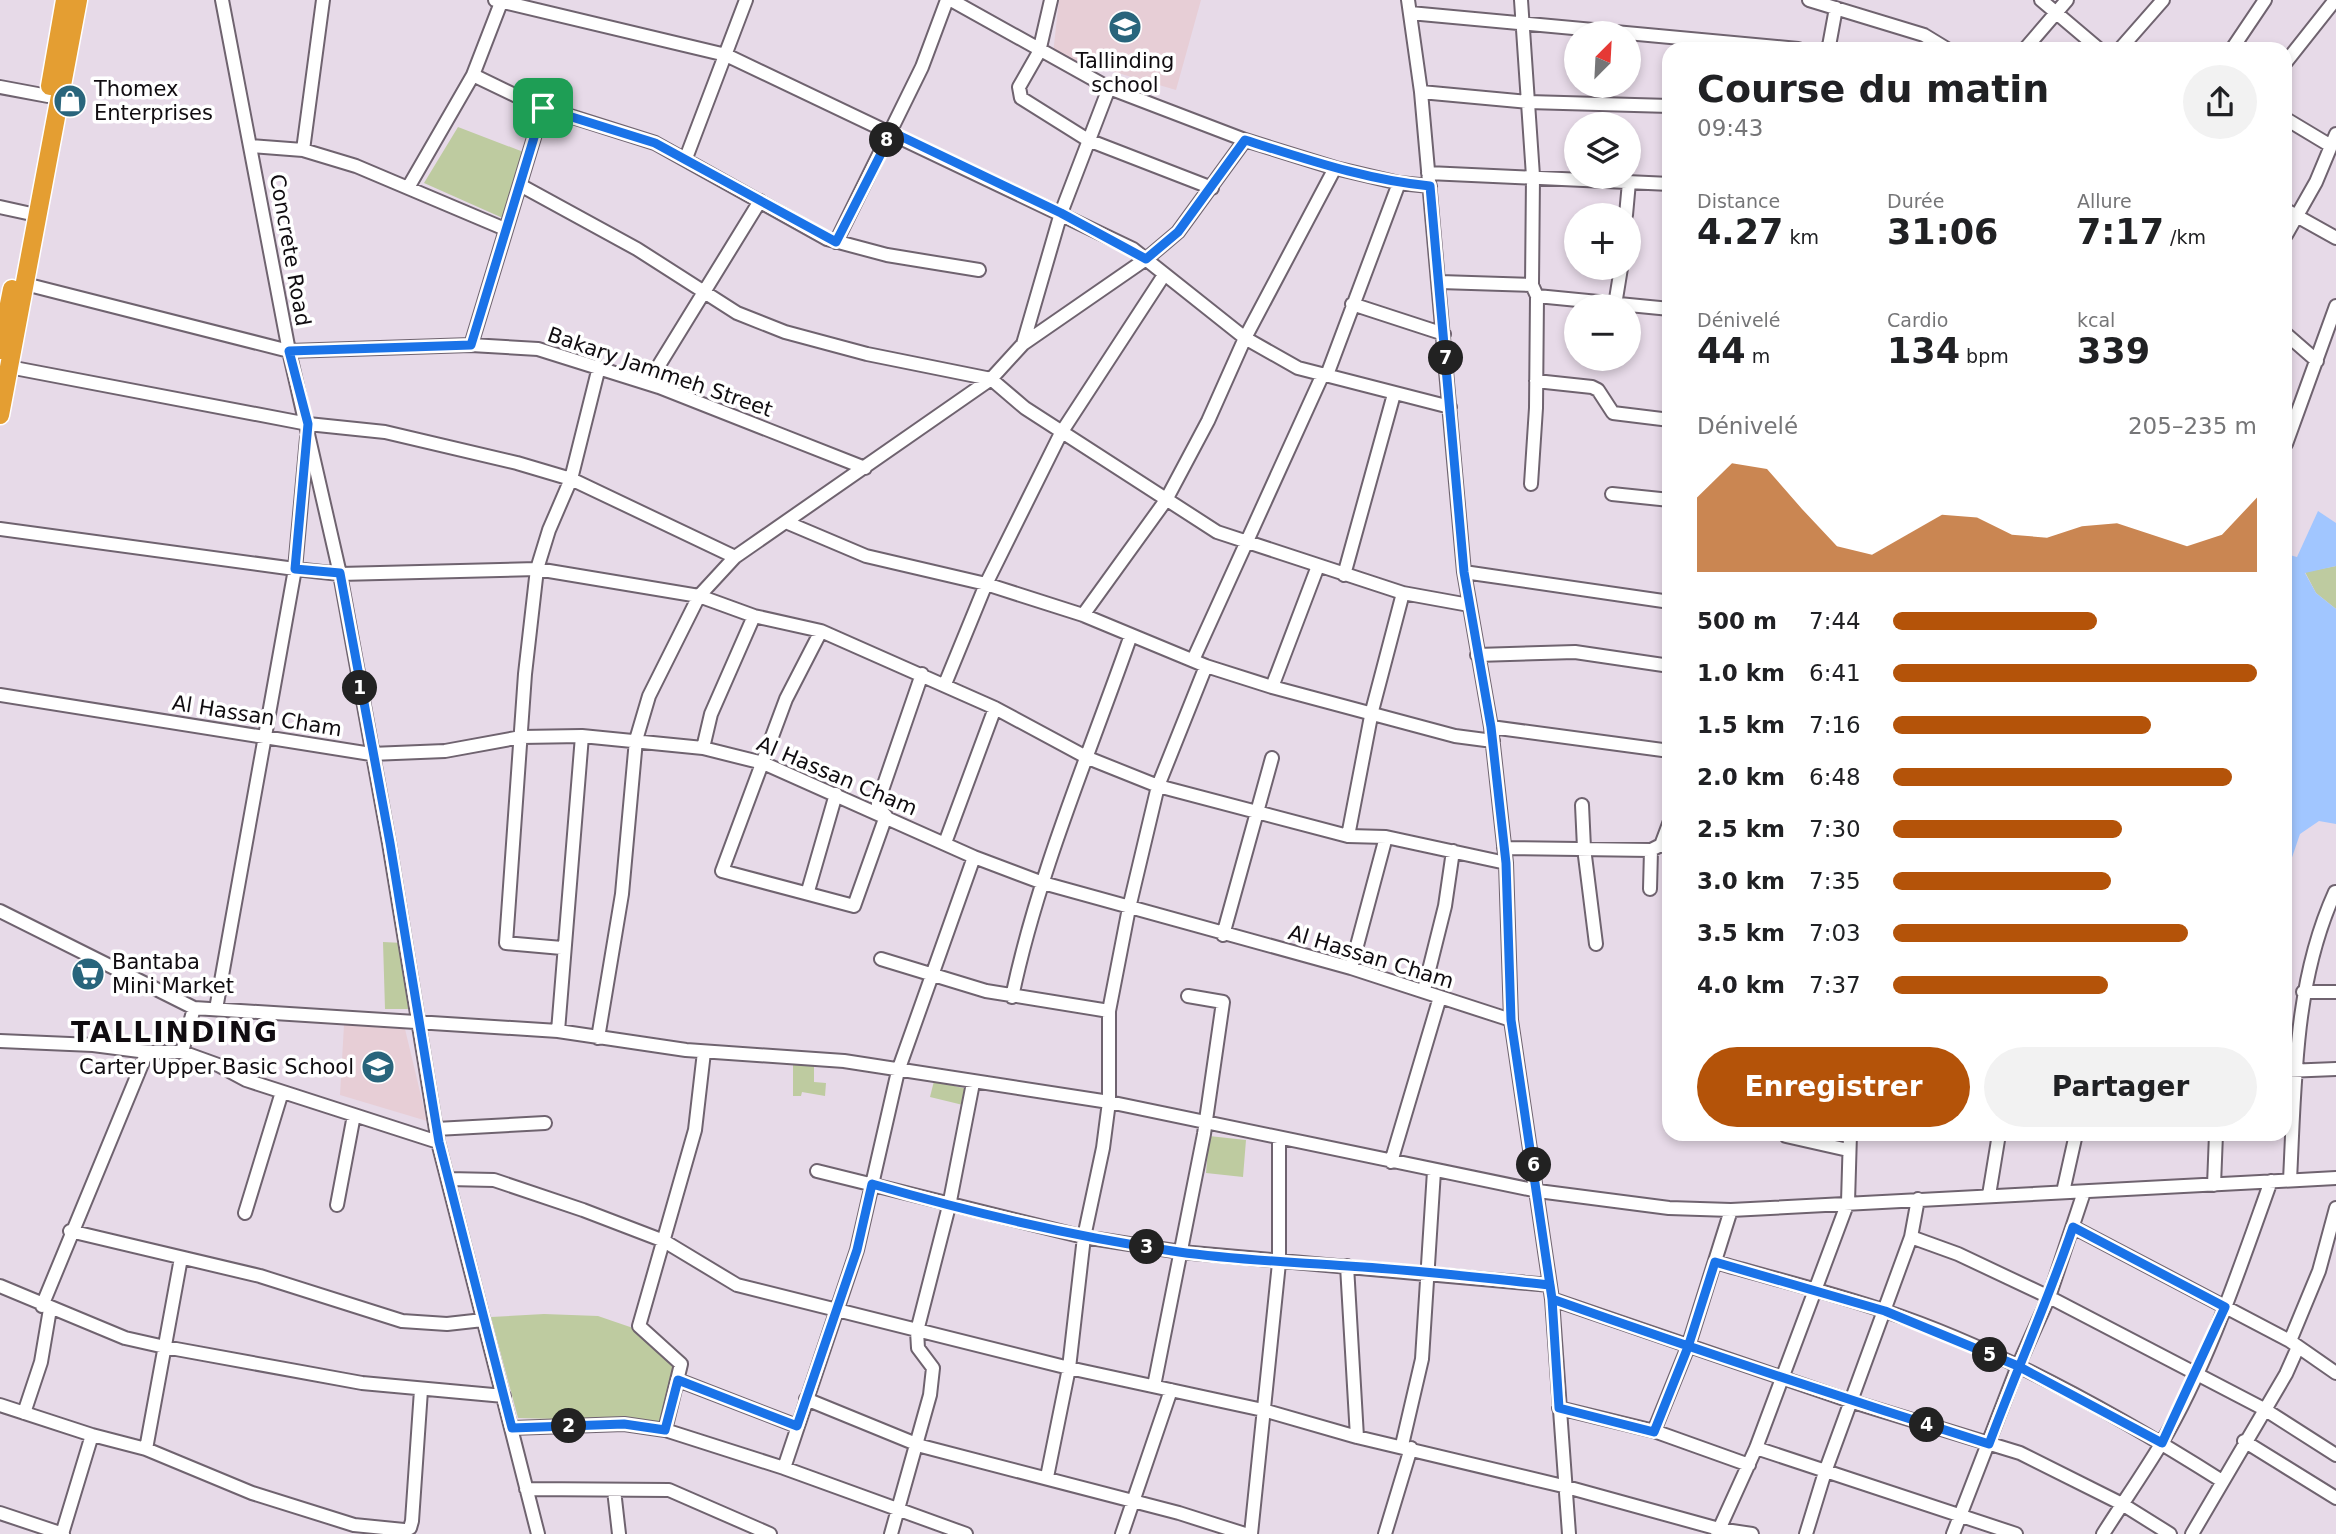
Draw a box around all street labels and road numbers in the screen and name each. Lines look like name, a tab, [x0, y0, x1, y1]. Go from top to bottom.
street label: Concrete Road	[265, 172, 315, 328]
street label: Bakary Jammeh Street	[544, 322, 776, 422]
street label: Al Hassan Cham	[170, 691, 344, 741]
street label: Al Hassan Cham	[753, 731, 921, 821]
street label: Al Hassan Cham	[1285, 920, 1457, 994]

